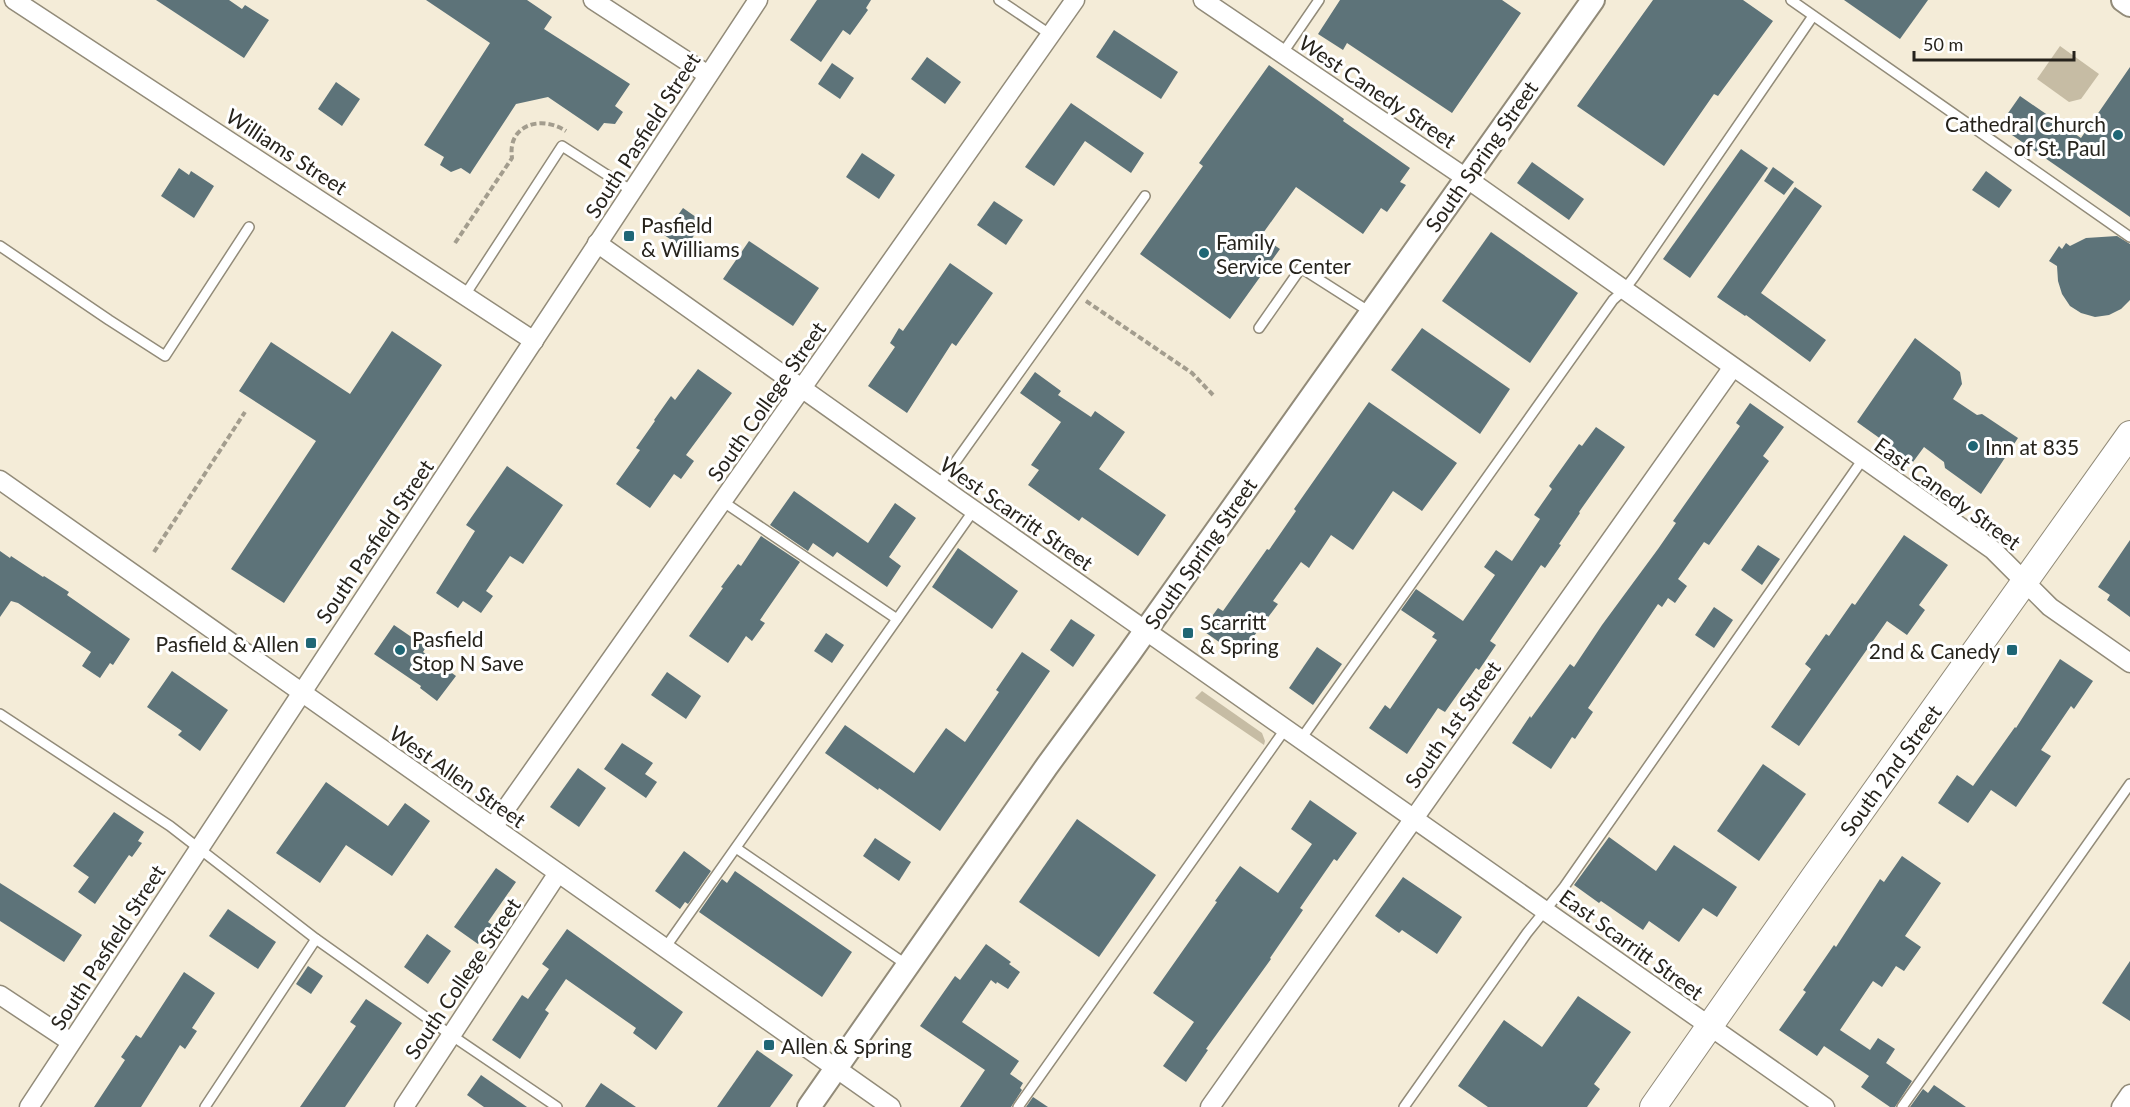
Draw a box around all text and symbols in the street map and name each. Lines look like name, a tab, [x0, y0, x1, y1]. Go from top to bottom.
scale bar	[1914, 24, 2074, 62]
street label: West Canedy Street	[1295, 29, 1462, 153]
text: 50 m	[1923, 33, 1963, 55]
street label: South Pasfield Street	[579, 47, 705, 222]
street label: South Spring Street	[1420, 75, 1543, 236]
street label: Williams Street	[222, 103, 353, 200]
place label: Cathedral Church of St. Paul	[1945, 111, 2106, 160]
marker: Cathedral Church of St. Paul	[2111, 128, 2125, 142]
place label: Pasfield & Williams	[641, 212, 740, 261]
marker: Pasfield & Williams	[622, 229, 636, 243]
place label: Family Service Center	[1216, 229, 1351, 278]
marker: Family Service Center	[1197, 246, 1211, 260]
street label: South College Street	[702, 316, 831, 486]
street label: East Canedy Street	[1870, 432, 2026, 555]
place label: Inn at 835	[1985, 434, 2079, 459]
marker: Inn at 835	[1966, 439, 1980, 453]
street label: West Scarritt Street	[936, 451, 1099, 575]
street label: South Pasfield Street	[310, 454, 438, 628]
street label: South Spring Street	[1139, 472, 1262, 633]
place label: Scarritt & Spring	[1200, 609, 1279, 658]
place label: Pasfield Stop N Save	[412, 626, 524, 675]
marker: Scarritt & Spring	[1181, 626, 1195, 640]
place label: Pasfield & Allen	[155, 631, 299, 656]
marker: Pasfield & Allen	[304, 636, 318, 650]
place label: 2nd & Canedy	[1869, 638, 2000, 663]
marker: Pasfield Stop N Save	[393, 643, 407, 657]
marker: 2nd & Canedy	[2005, 643, 2019, 657]
street label: South 1st Street	[1399, 655, 1505, 792]
street label: South 2nd Street	[1834, 699, 1946, 840]
street label: West Allen Street	[385, 720, 531, 833]
street label: South Pasfield Street	[44, 859, 170, 1034]
street label: East Scarritt Street	[1555, 883, 1709, 1005]
street label: South College Street	[399, 892, 525, 1063]
place label: Allen & Spring	[781, 1033, 912, 1058]
marker: Allen & Spring	[762, 1038, 776, 1052]

